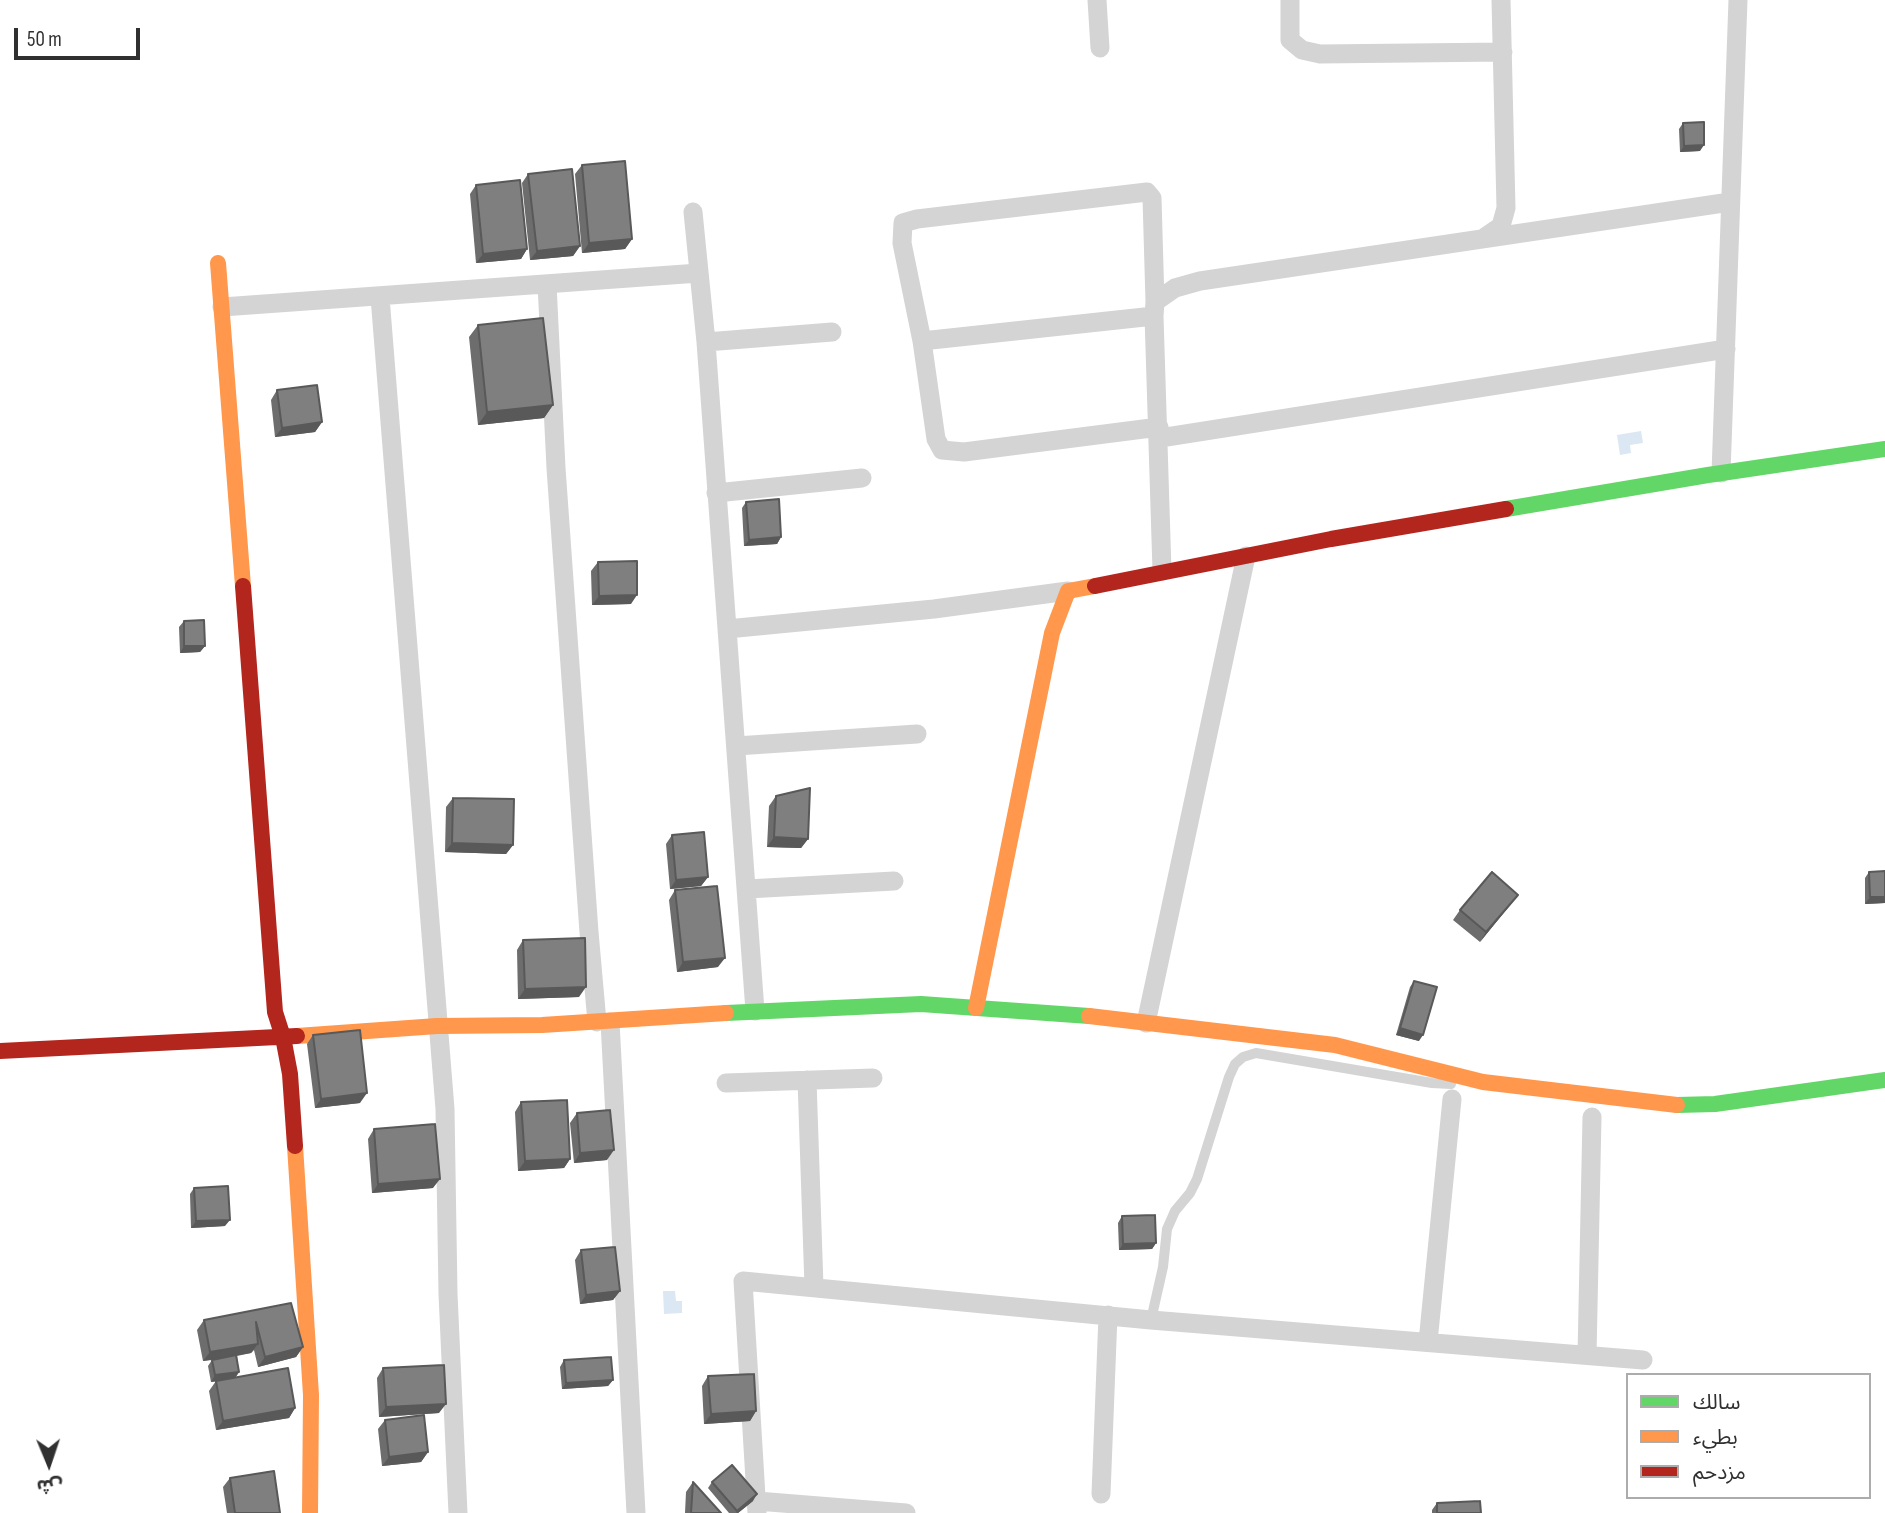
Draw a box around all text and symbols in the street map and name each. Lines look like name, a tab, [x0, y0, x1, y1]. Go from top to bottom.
scale bar	[18, 14, 144, 58]
text: 50 m	[27, 27, 62, 52]
legend	[1626, 1373, 1871, 1499]
text: سالك	[1693, 1390, 1740, 1415]
text: بطيء	[1693, 1425, 1738, 1450]
north arrow	[14, 1429, 84, 1499]
text: مزدحم	[1693, 1460, 1746, 1485]
text: ش	[36, 1474, 63, 1497]

